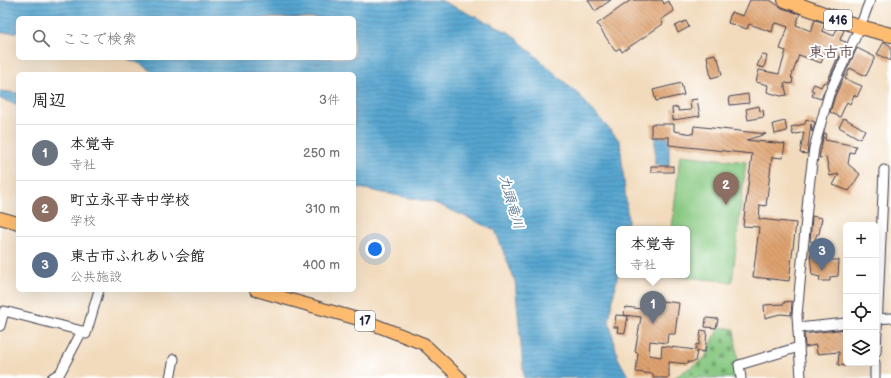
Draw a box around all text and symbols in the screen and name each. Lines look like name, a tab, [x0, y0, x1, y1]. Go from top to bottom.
road number: 416	[824, 10, 852, 30]
search box	[16, 16, 356, 60]
icon: search	[30, 27, 52, 49]
text: ここで検索	[62, 30, 137, 49]
district label: 東古市	[808, 43, 854, 62]
text: 周辺	[32, 91, 66, 111]
text: 3件	[319, 92, 340, 108]
text: 本覚寺	[70, 135, 115, 154]
text: 1	[42, 145, 48, 161]
text: 250 m	[303, 145, 340, 161]
text: 寺社	[70, 157, 96, 173]
pin: 2	[713, 172, 739, 205]
water label: 九頭竜川	[496, 173, 527, 231]
text: 町立永平寺中学校	[70, 191, 190, 210]
text: 2	[41, 201, 49, 217]
text: 310 m	[305, 201, 340, 217]
text: 学校	[70, 213, 96, 229]
map controls	[843, 222, 879, 366]
button: +	[843, 222, 879, 258]
popup	[616, 226, 690, 278]
text: 本覚寺	[630, 235, 676, 254]
pin: 3	[809, 238, 835, 271]
your location	[365, 239, 385, 259]
text: 東古市ふれあい会館	[70, 247, 205, 266]
text: 3	[41, 257, 49, 273]
text: 400 m	[303, 257, 340, 273]
text: 寺社	[630, 257, 657, 273]
button: −	[843, 258, 879, 294]
text: 公共施設	[70, 269, 122, 285]
pin: 1	[640, 291, 666, 324]
button: locate	[843, 294, 879, 330]
road number: 17	[355, 311, 375, 331]
button: layers	[843, 330, 879, 366]

